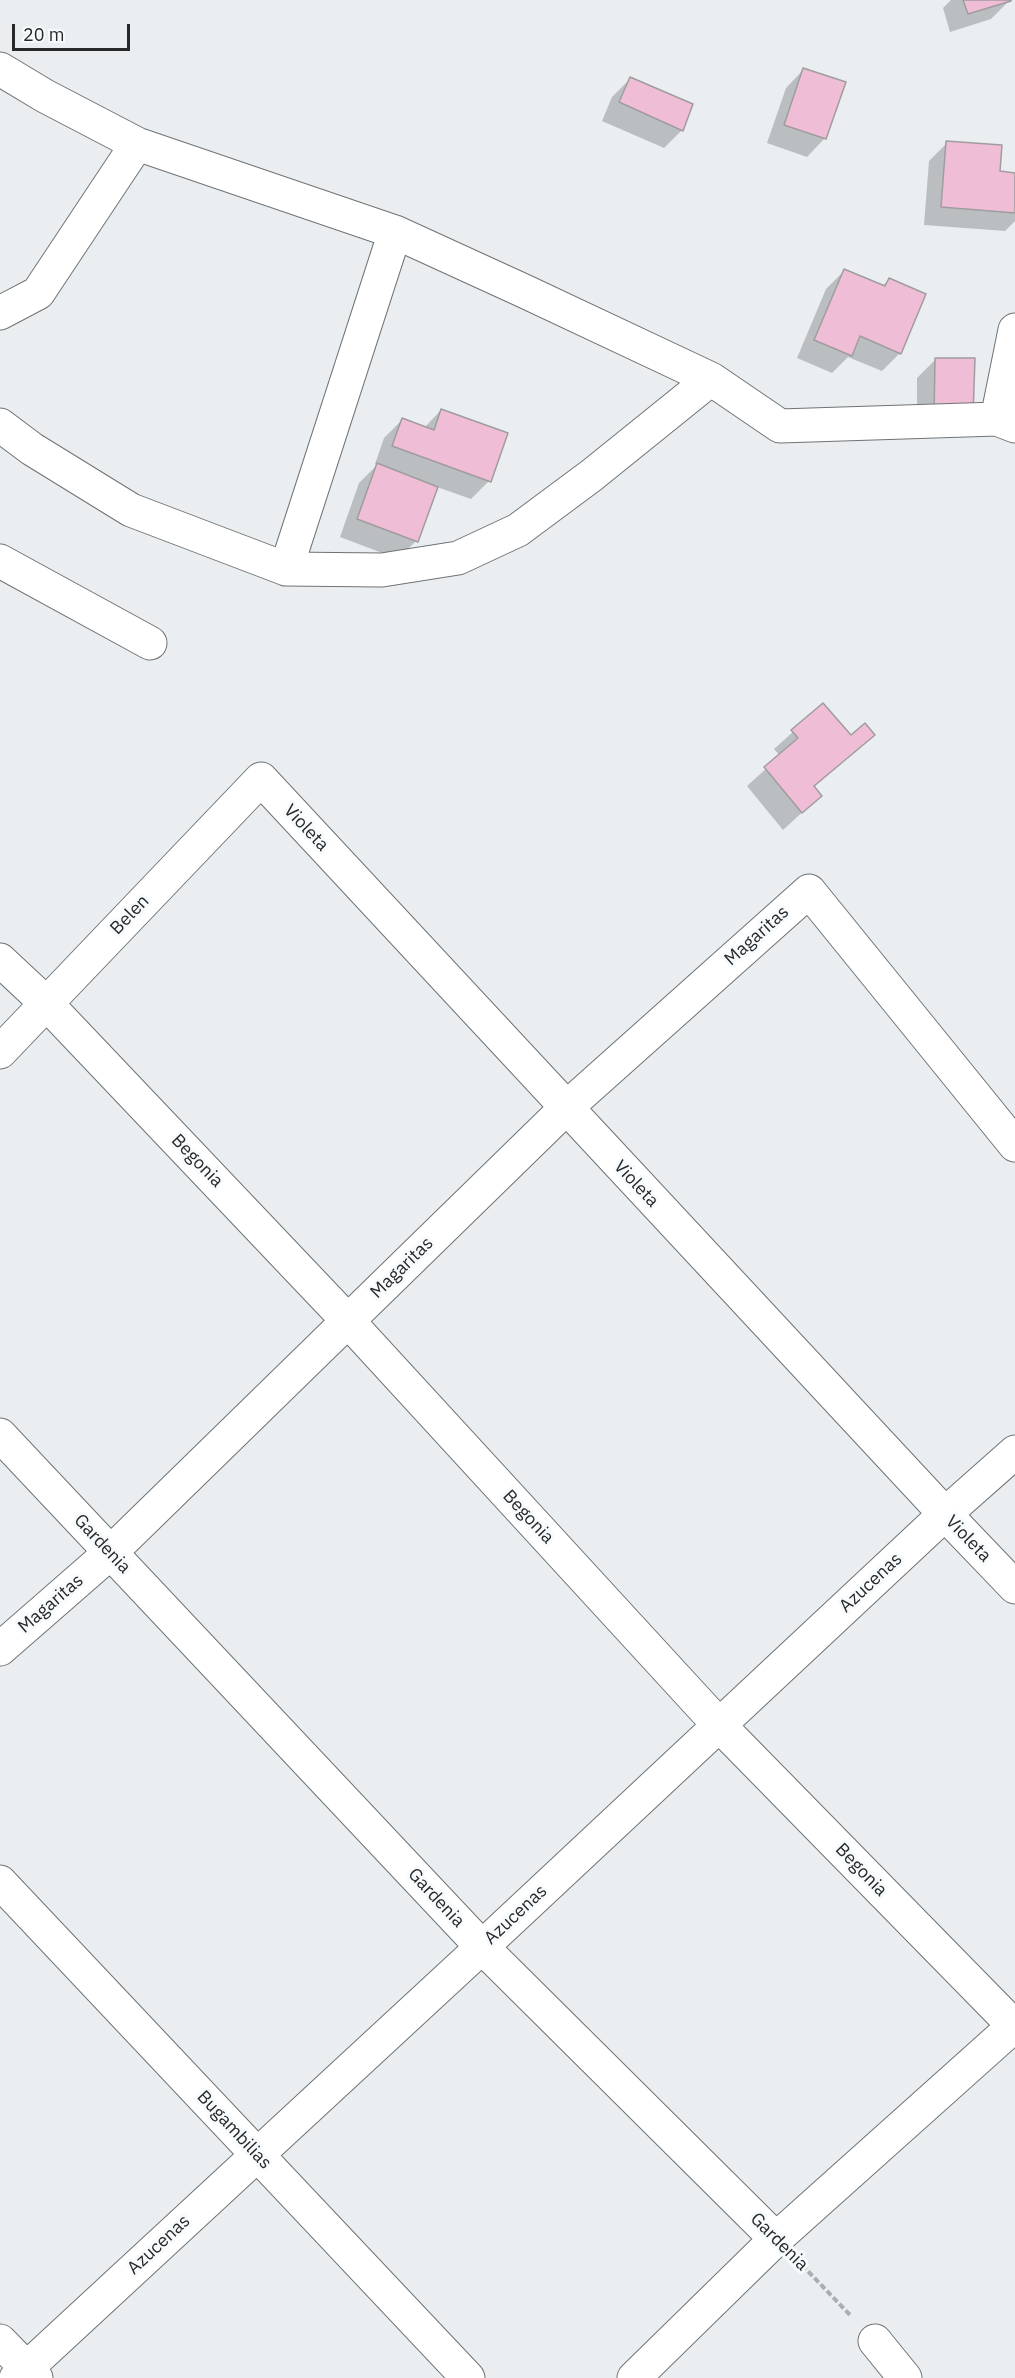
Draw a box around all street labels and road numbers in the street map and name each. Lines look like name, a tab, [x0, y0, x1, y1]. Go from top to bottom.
street label: Violeta	[279, 800, 333, 856]
street label: Belen	[106, 891, 154, 939]
street label: Magaritas	[720, 902, 794, 970]
street label: Begonia	[166, 1130, 228, 1192]
street label: Violeta	[609, 1156, 663, 1212]
street label: Magaritas	[366, 1233, 438, 1303]
street label: Begonia	[498, 1486, 558, 1548]
street label: Gardenia	[69, 1510, 135, 1578]
street label: Violeta	[941, 1511, 995, 1567]
street label: Azucenas	[835, 1549, 907, 1617]
street label: Magaritas	[14, 1570, 88, 1638]
street label: Begonia	[830, 1839, 892, 1901]
street label: Gardenia	[403, 1864, 469, 1932]
street label: Azucenas	[480, 1881, 552, 1949]
street label: Bugambilias	[192, 2086, 276, 2174]
street label: Gardenia	[745, 2208, 813, 2276]
street label: Azucenas	[123, 2211, 195, 2279]

